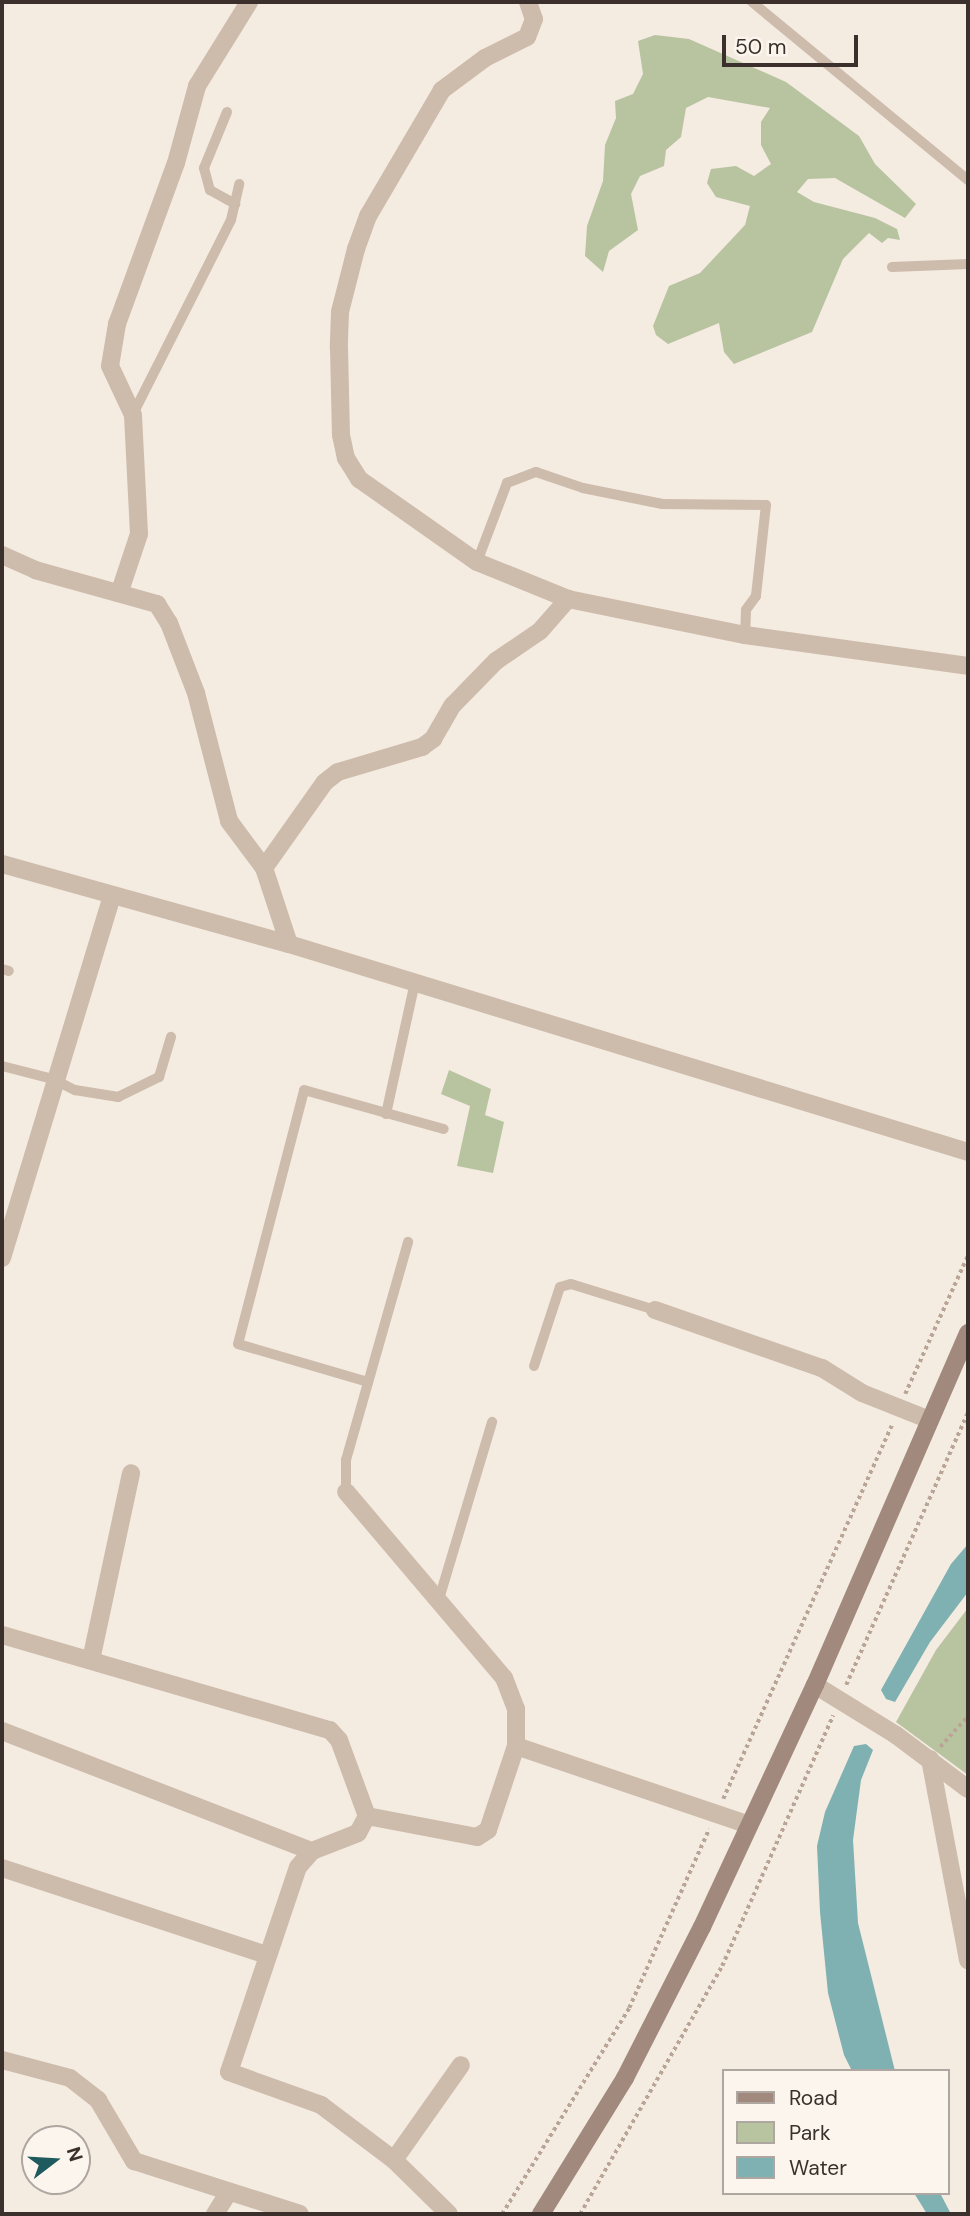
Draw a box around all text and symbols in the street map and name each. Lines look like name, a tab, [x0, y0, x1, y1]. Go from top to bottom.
scale bar	[725, 21, 862, 65]
text: 50 m	[735, 33, 786, 61]
legend	[722, 2069, 949, 2195]
text: Road	[789, 2084, 838, 2112]
text: Park	[789, 2119, 830, 2147]
north arrow	[21, 2125, 91, 2195]
text: N	[61, 2144, 89, 2165]
text: Water	[789, 2154, 847, 2182]

